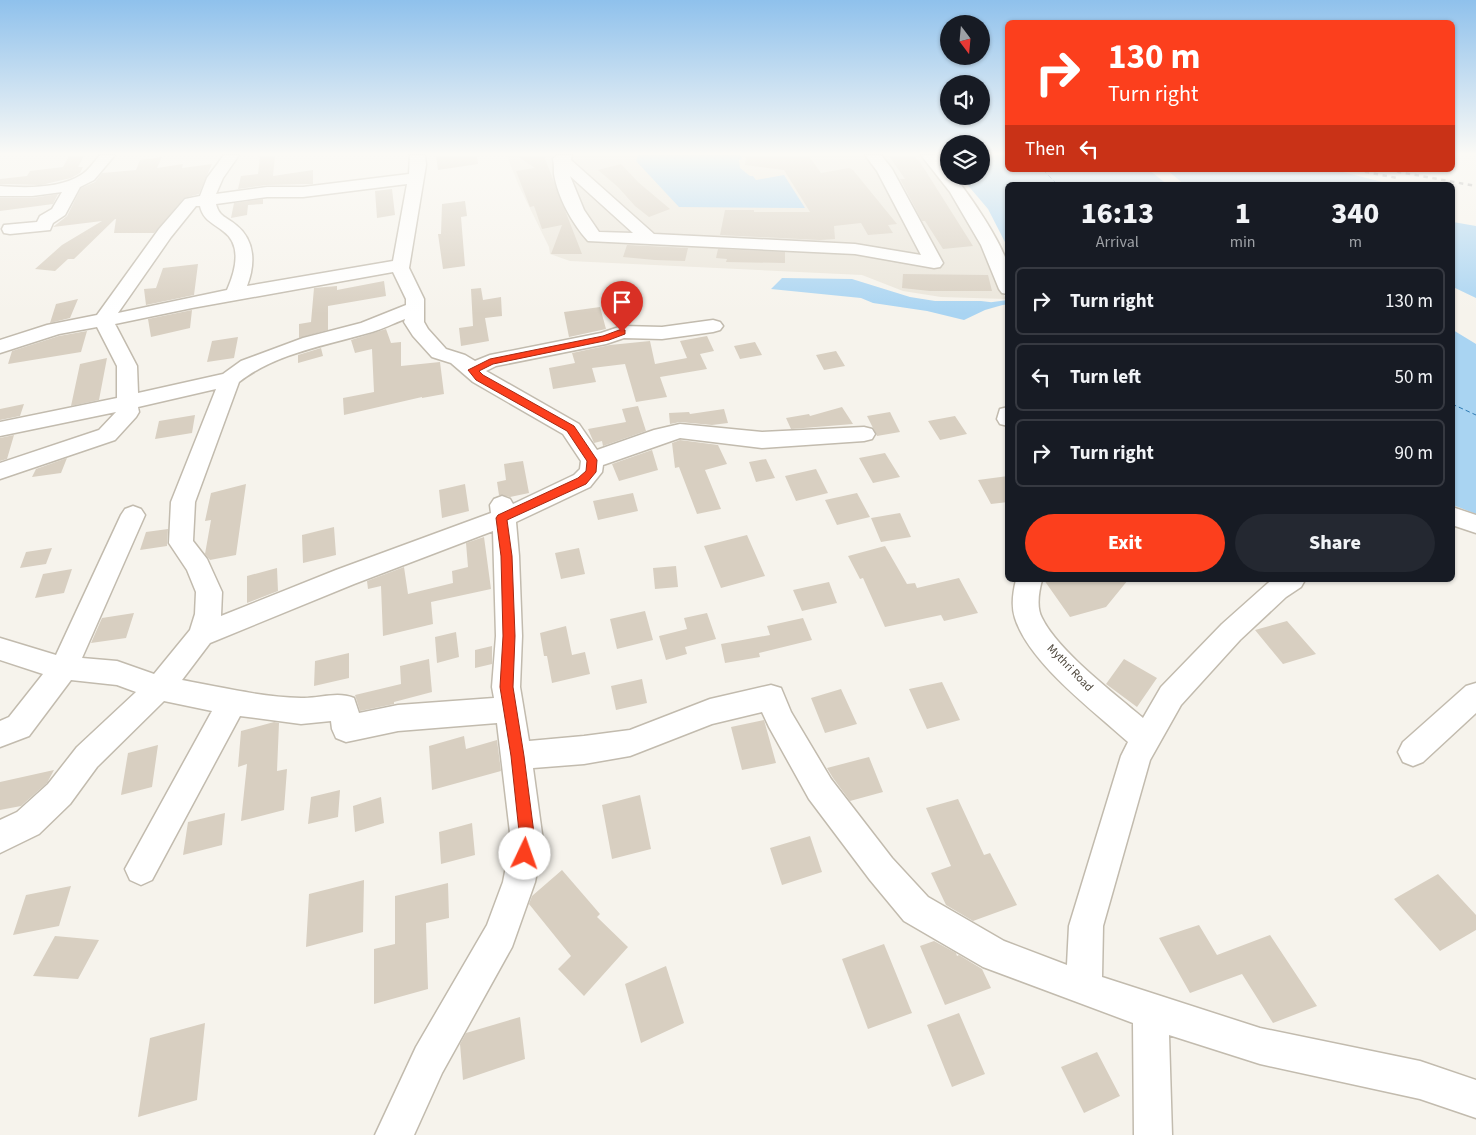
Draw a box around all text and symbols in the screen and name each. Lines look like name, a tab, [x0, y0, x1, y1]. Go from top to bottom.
north arrow	[940, 15, 990, 65]
map controls	[940, 15, 990, 185]
text: 130 m	[1108, 32, 1200, 82]
icon: right	[1025, 40, 1090, 105]
button: sound	[940, 75, 990, 125]
text: Turn right	[1108, 78, 1198, 110]
button: layers	[940, 135, 990, 185]
icon: left	[1075, 135, 1103, 163]
text: Then	[1025, 136, 1065, 163]
text: 16:13	[1081, 192, 1154, 235]
text: 1	[1235, 192, 1251, 235]
text: 340	[1331, 192, 1379, 235]
text: Arrival	[1096, 231, 1139, 253]
text: min	[1230, 231, 1256, 253]
text: m	[1349, 231, 1362, 253]
pin	[601, 281, 643, 332]
icon: right	[1027, 287, 1055, 315]
icon: arrive	[608, 288, 636, 316]
text: Turn right	[1070, 288, 1154, 315]
text: 130 m	[1385, 288, 1433, 315]
icon: left	[1027, 363, 1055, 391]
text: Turn left	[1070, 364, 1141, 391]
text: 50 m	[1395, 364, 1433, 391]
icon: right	[1027, 439, 1055, 467]
text: Turn right	[1070, 440, 1154, 467]
text: 90 m	[1395, 440, 1433, 467]
button: Exit	[1025, 514, 1225, 572]
button: Share	[1235, 514, 1435, 572]
street label: Mythri Road	[1043, 640, 1097, 696]
position arrow	[498, 827, 550, 879]

